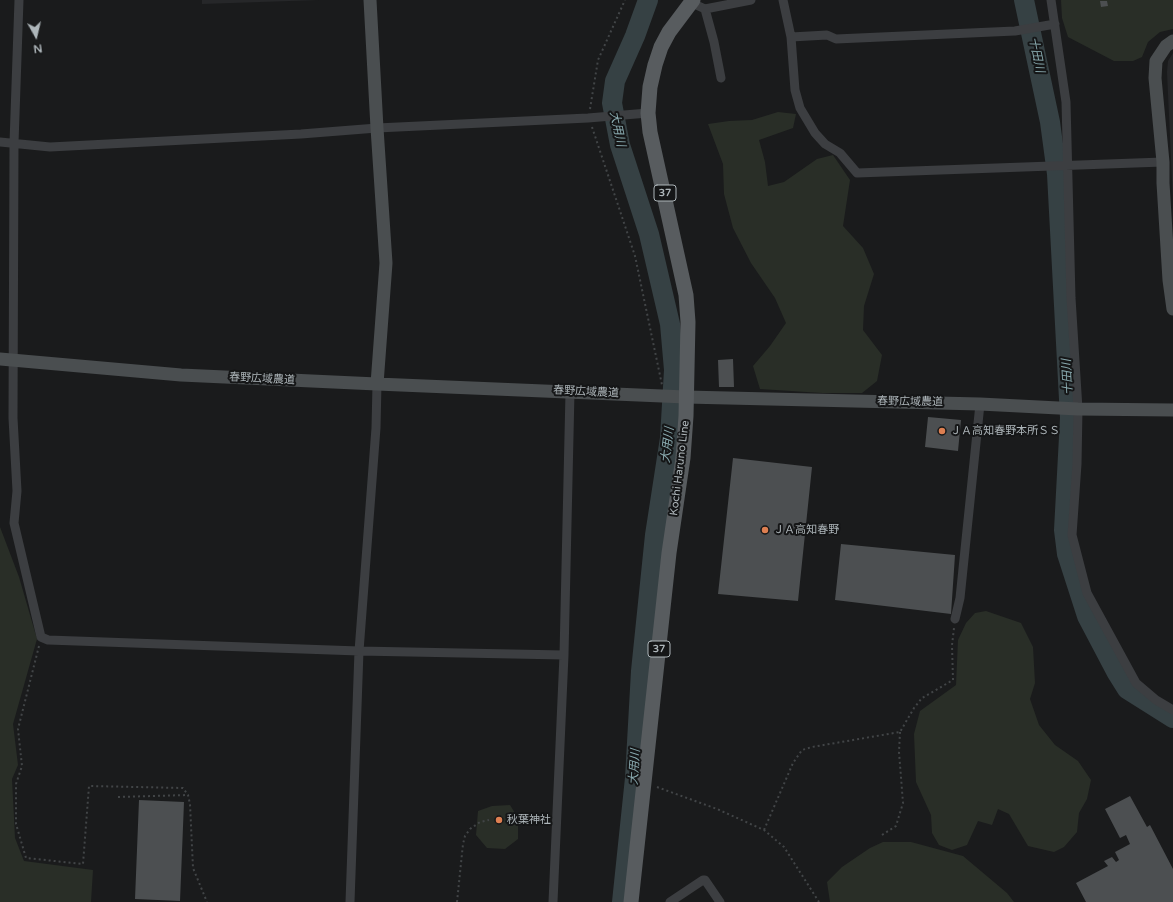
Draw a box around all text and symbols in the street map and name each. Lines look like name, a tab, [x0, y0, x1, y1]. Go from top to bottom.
north arrow	[16, 16, 56, 56]
water label: 十田川	[1025, 36, 1047, 74]
text: N	[32, 41, 43, 55]
water label: 大用川	[606, 110, 628, 148]
road number: 37	[654, 185, 676, 201]
water label: 十田川	[1060, 359, 1076, 395]
street label: 春野広域農道	[229, 371, 295, 387]
street label: 春野広域農道	[553, 384, 619, 400]
street label: 春野広域農道	[877, 395, 943, 409]
street label: Kochi Haruno Line	[668, 420, 692, 516]
place label: ＪＡ高知春野本所ＳＳ	[950, 424, 1060, 438]
water label: 大用川	[659, 426, 677, 464]
marker: ＪＡ高知春野本所ＳＳ	[937, 426, 947, 436]
place label: ＪＡ高知春野	[773, 523, 839, 537]
marker: ＪＡ高知春野	[760, 525, 770, 535]
road number: 37	[648, 641, 670, 657]
water label: 大用川	[627, 749, 643, 785]
place label: 秋葉神社	[507, 813, 551, 827]
marker: 秋葉神社	[494, 815, 504, 825]

